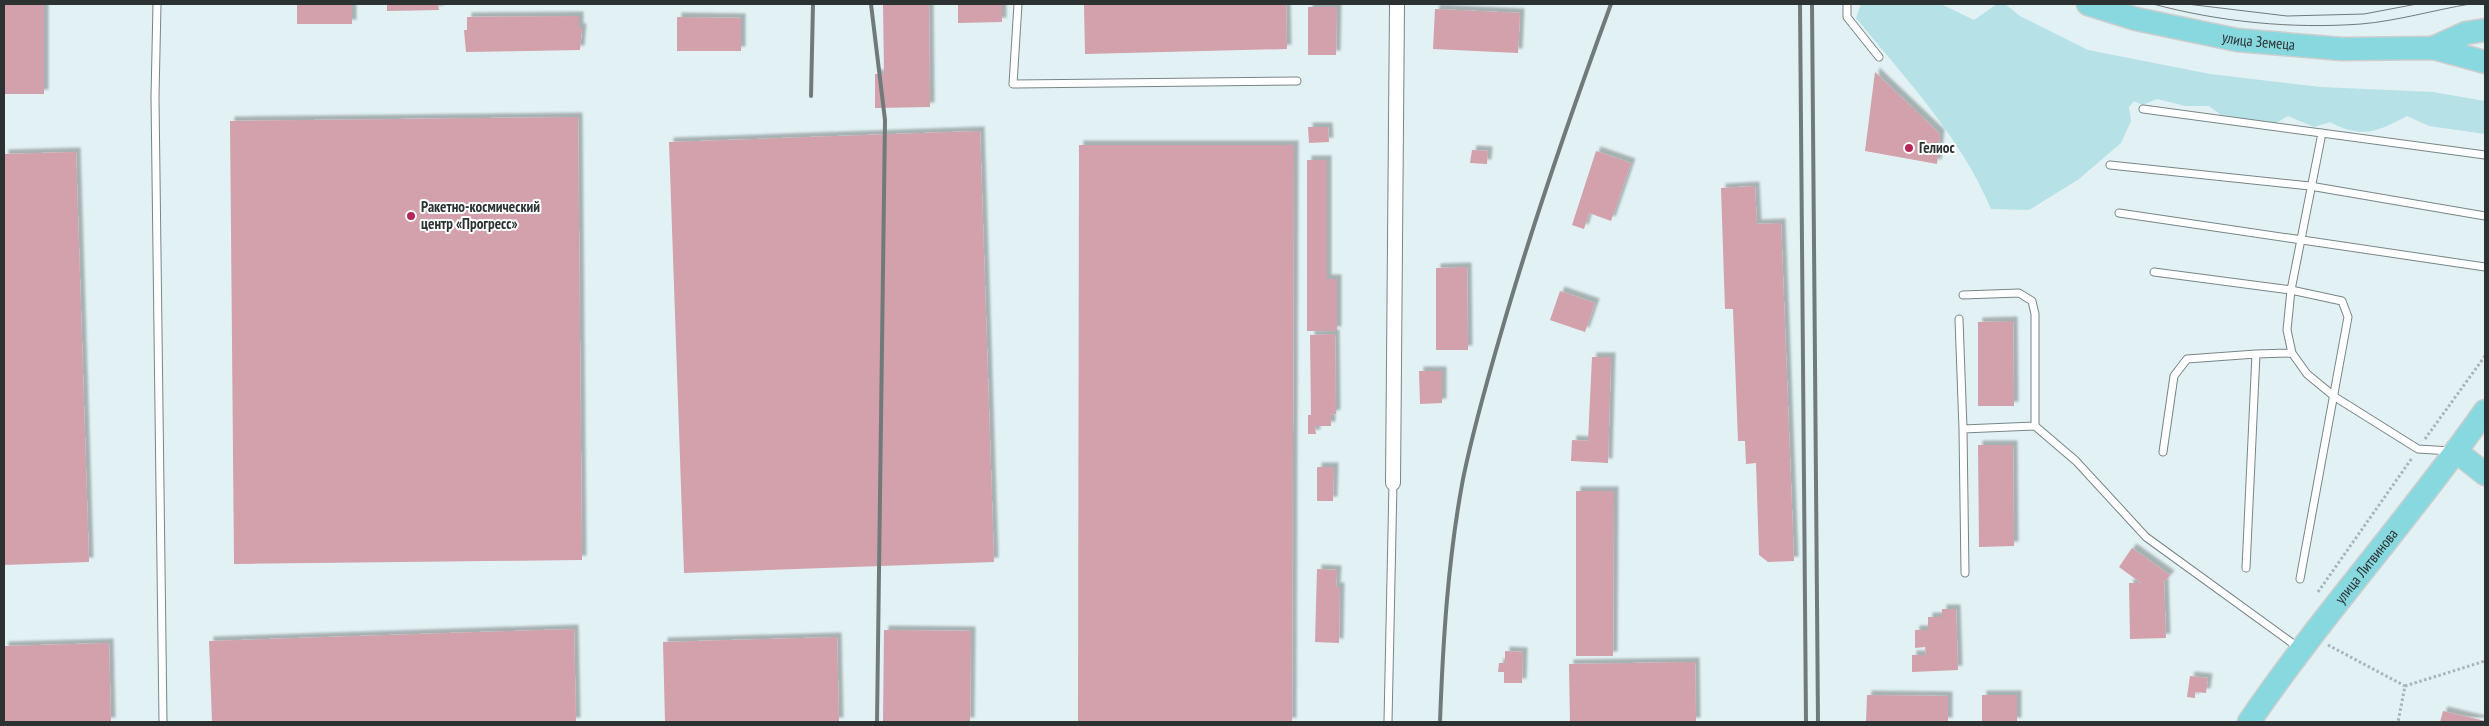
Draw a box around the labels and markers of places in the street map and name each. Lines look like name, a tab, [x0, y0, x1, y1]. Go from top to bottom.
place label: Гелиос	[1919, 138, 1955, 157]
marker: Гелиос	[1903, 142, 1915, 154]
place label: Ракетно-космический центр «Прогресс»	[421, 197, 540, 233]
marker: Ракетно-космический центр «Прогресс»	[405, 210, 417, 222]

